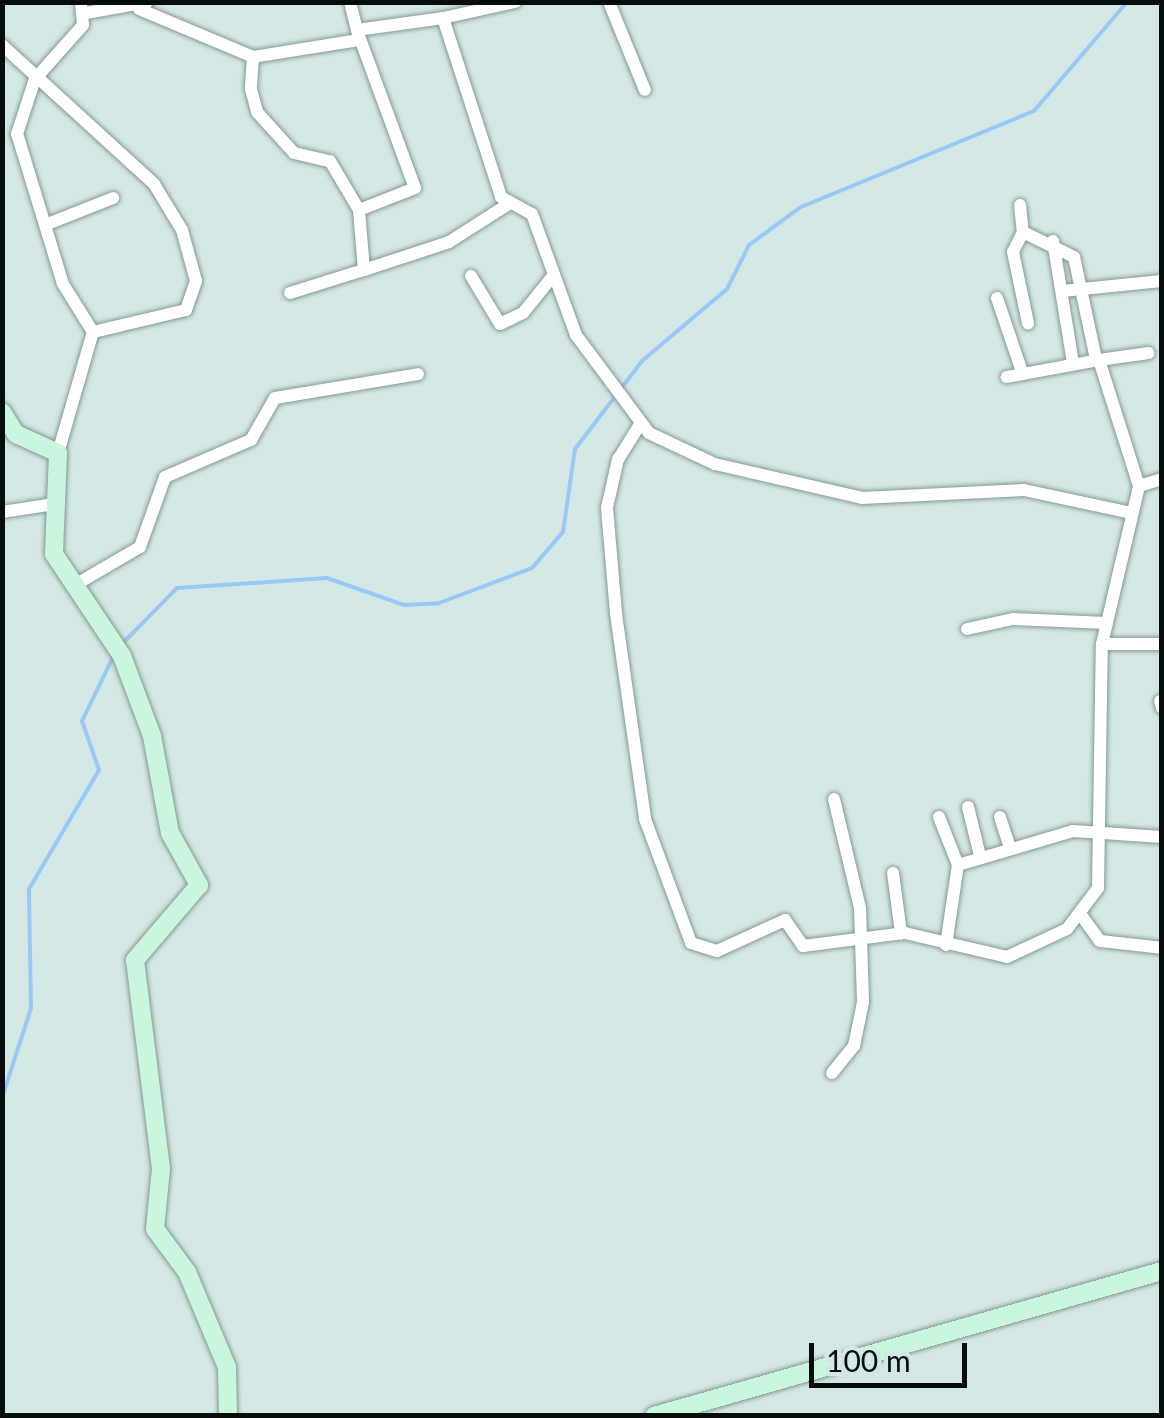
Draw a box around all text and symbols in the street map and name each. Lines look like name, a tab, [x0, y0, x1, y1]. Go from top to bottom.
scale bar	[814, 1323, 972, 1385]
text: 100 m	[826, 1342, 911, 1378]

